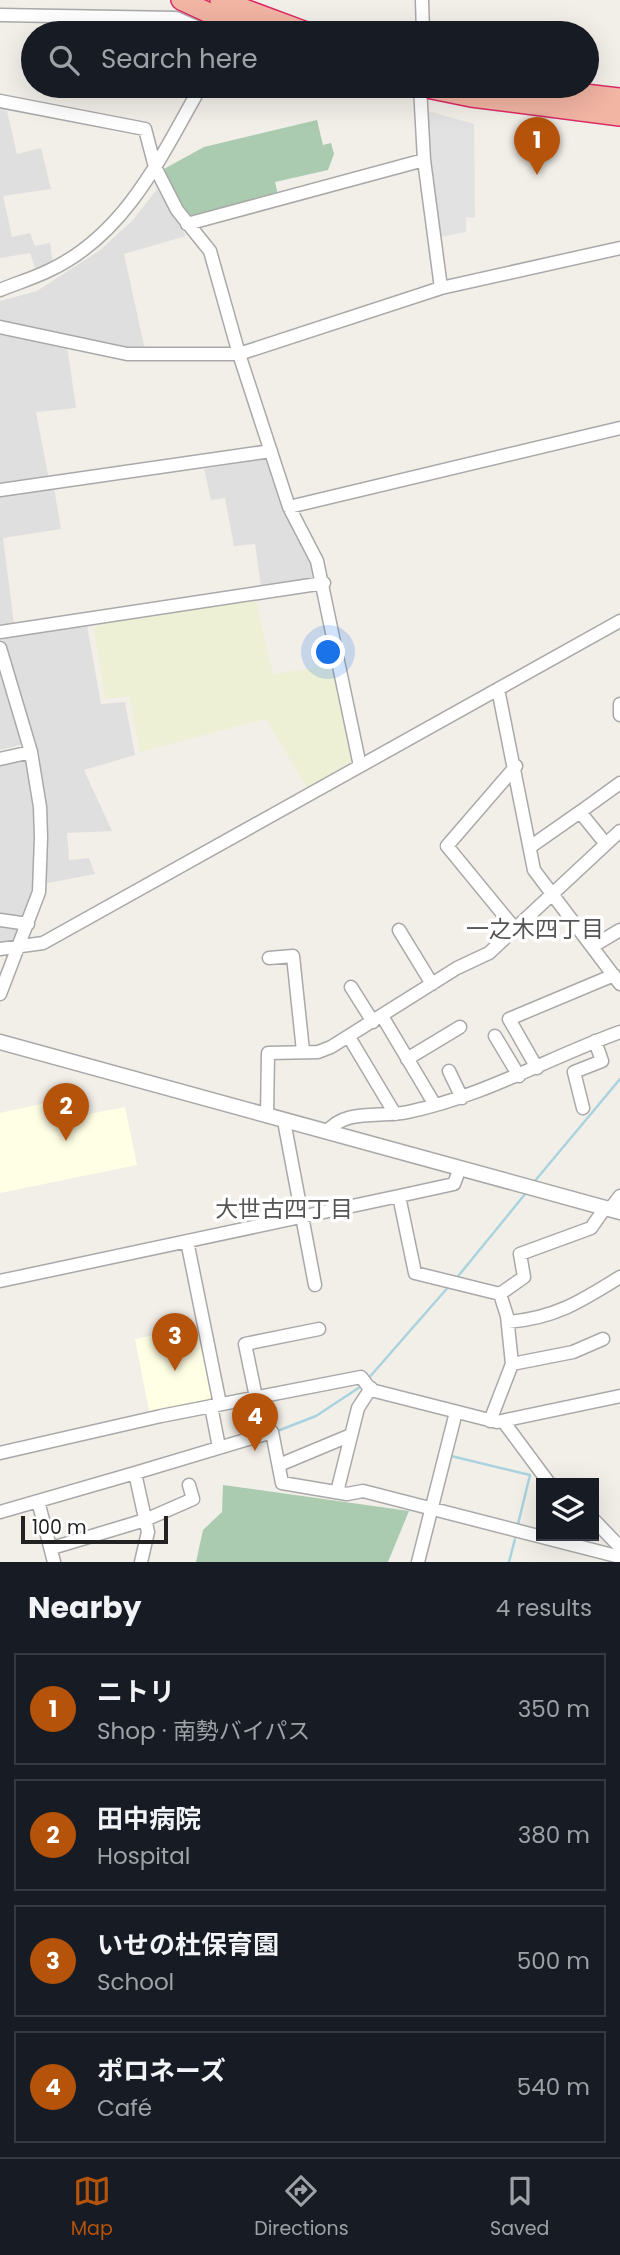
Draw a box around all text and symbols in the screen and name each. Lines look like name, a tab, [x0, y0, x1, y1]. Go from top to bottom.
search box	[21, 21, 599, 98]
icon: search	[45, 41, 83, 79]
text: Search here	[101, 41, 258, 77]
pin: 1	[514, 117, 560, 175]
your location	[311, 635, 345, 669]
district label: 一之木四丁目	[466, 913, 604, 945]
pin: 2	[43, 1083, 89, 1141]
district label: 大世古四丁目	[215, 1193, 353, 1225]
pin: 3	[152, 1313, 198, 1371]
pin: 4	[232, 1393, 278, 1451]
map controls	[536, 1478, 599, 1541]
button: layers	[536, 1478, 599, 1541]
scale bar	[21, 1513, 168, 1545]
text: 100 m	[32, 1514, 87, 1541]
text: Nearby	[28, 1586, 142, 1629]
text: 4 results	[496, 1592, 592, 1624]
text: ニトリ	[97, 1674, 175, 1710]
text: 1	[49, 1693, 57, 1725]
text: 350 m	[518, 1693, 590, 1725]
text: Shop · 南勢バイパス	[97, 1715, 310, 1747]
text: 田中病院	[97, 1801, 201, 1837]
text: 2	[46, 1819, 60, 1851]
text: 380 m	[518, 1819, 590, 1851]
text: Hospital	[97, 1840, 190, 1872]
text: いせの杜保育園	[97, 1927, 279, 1963]
text: 3	[46, 1945, 60, 1977]
text: 500 m	[517, 1945, 590, 1977]
text: School	[97, 1966, 174, 1998]
text: ポロネーズ	[97, 2053, 226, 2089]
text: 4	[45, 2071, 61, 2103]
text: 540 m	[517, 2071, 590, 2103]
text: Café	[97, 2092, 152, 2124]
tab: Map	[71, 2172, 113, 2243]
tab: Directions	[254, 2172, 349, 2243]
tab: Saved	[490, 2172, 549, 2243]

